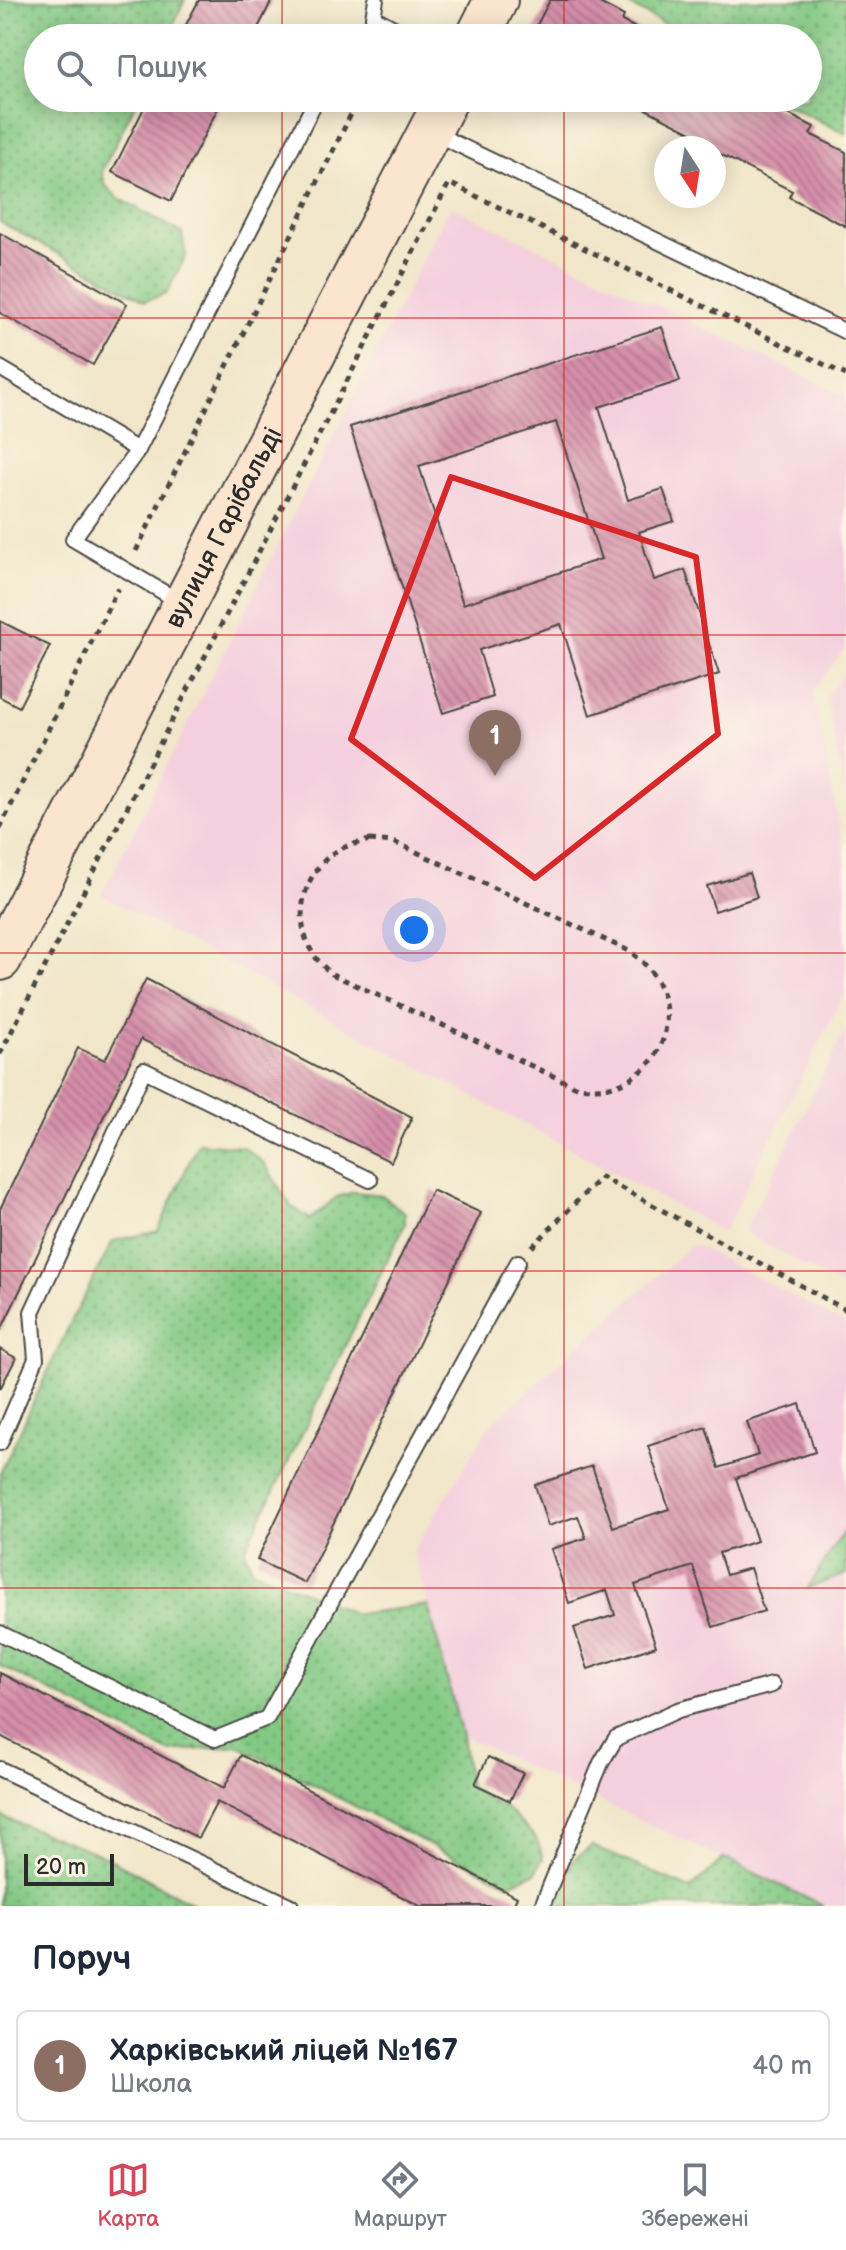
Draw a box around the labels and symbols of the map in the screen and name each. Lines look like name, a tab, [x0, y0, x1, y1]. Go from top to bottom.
north arrow	[654, 136, 726, 208]
street label: вулиця Гарібальді	[159, 422, 289, 633]
pin: 1	[469, 710, 521, 776]
your location	[394, 910, 434, 950]
scale bar	[24, 1850, 114, 1886]

